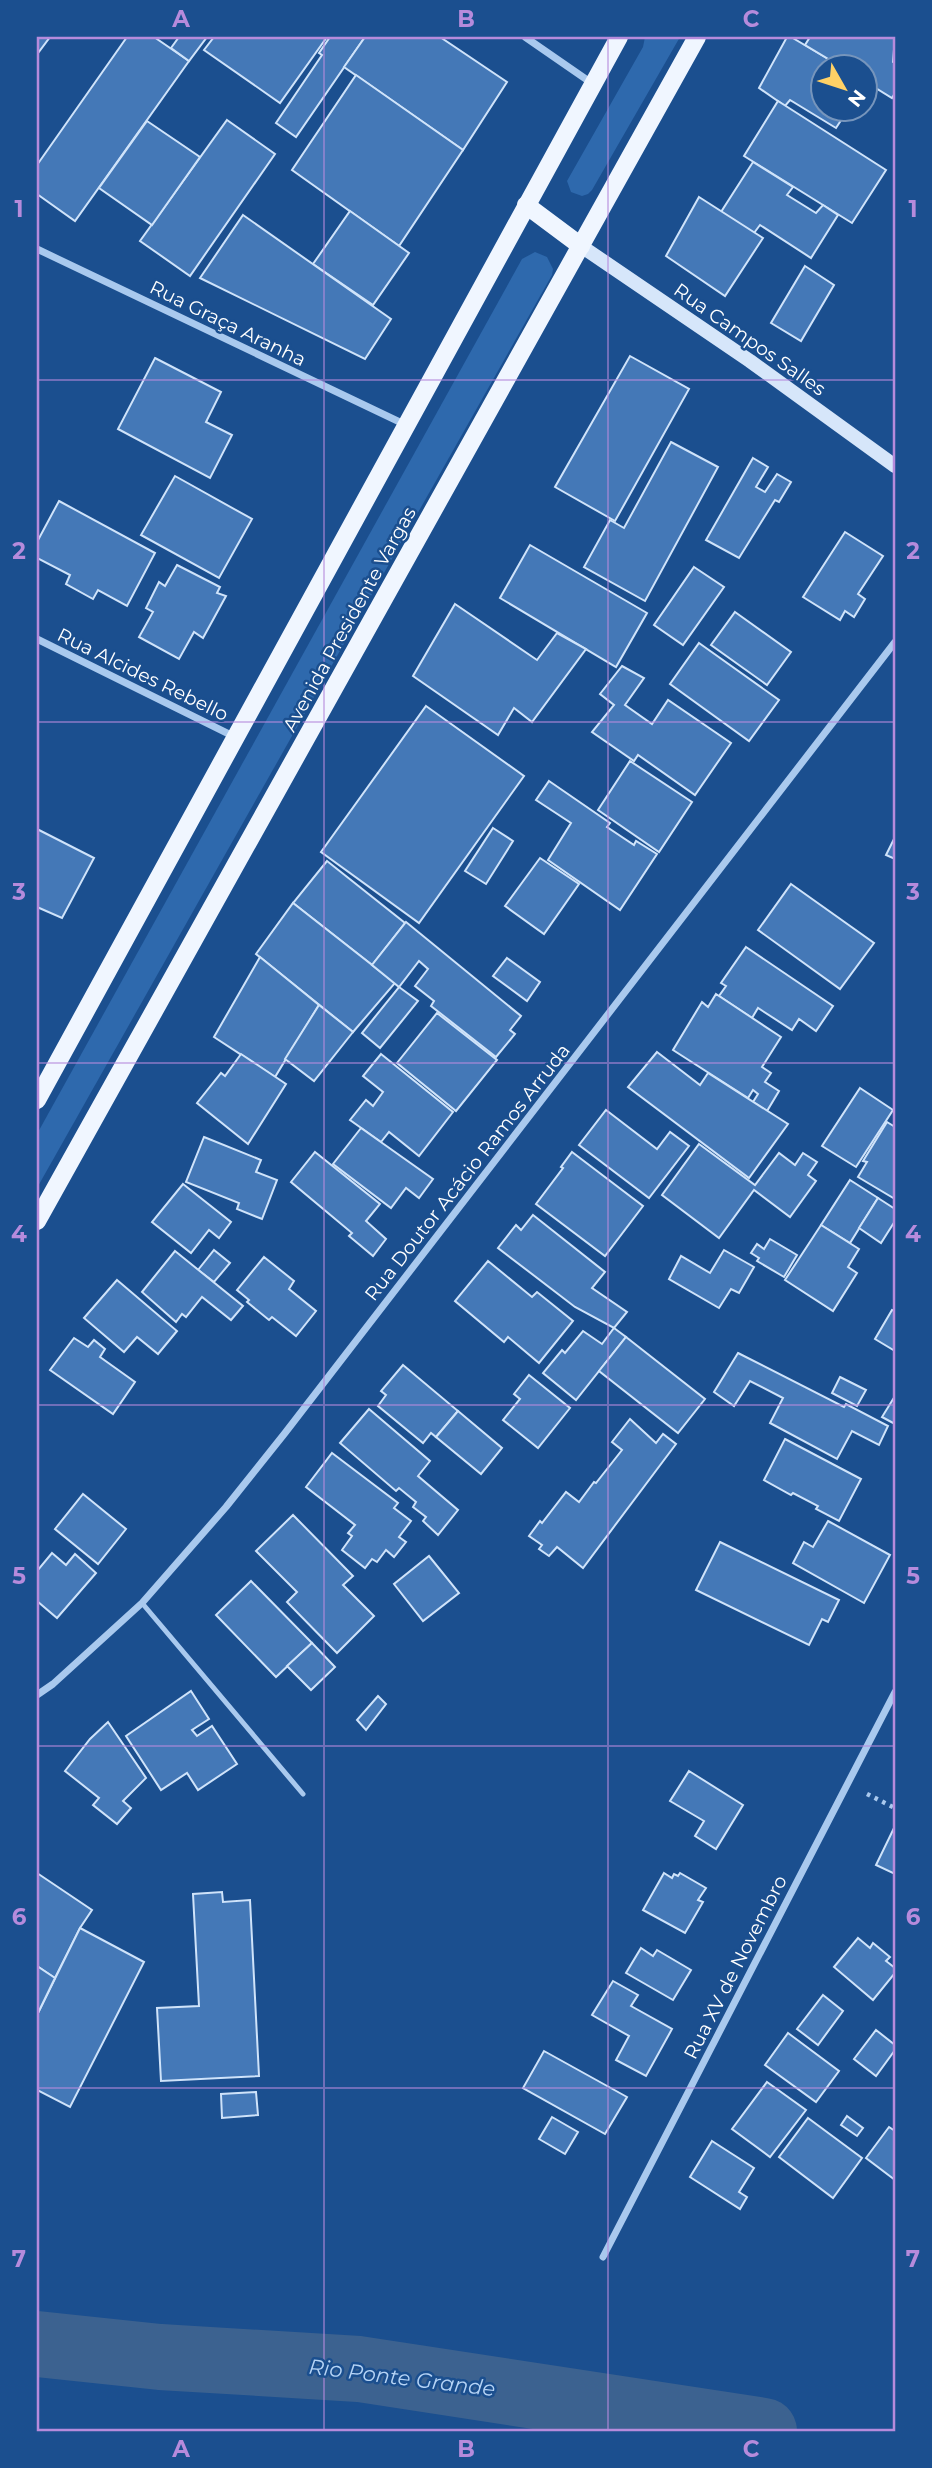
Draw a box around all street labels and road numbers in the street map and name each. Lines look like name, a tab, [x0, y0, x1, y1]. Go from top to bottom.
street label: Rua Graça Aranha	[146, 276, 310, 371]
street label: Rua Campos Salles	[669, 278, 830, 401]
street label: Avenida Presidente Vargas	[278, 503, 421, 736]
street label: Rua Alcides Rebello	[54, 623, 232, 726]
street label: Rua Doutor Acácio Ramos Arruda	[360, 1039, 575, 1305]
street label: Rua XV de Novembro	[679, 1871, 792, 2063]

